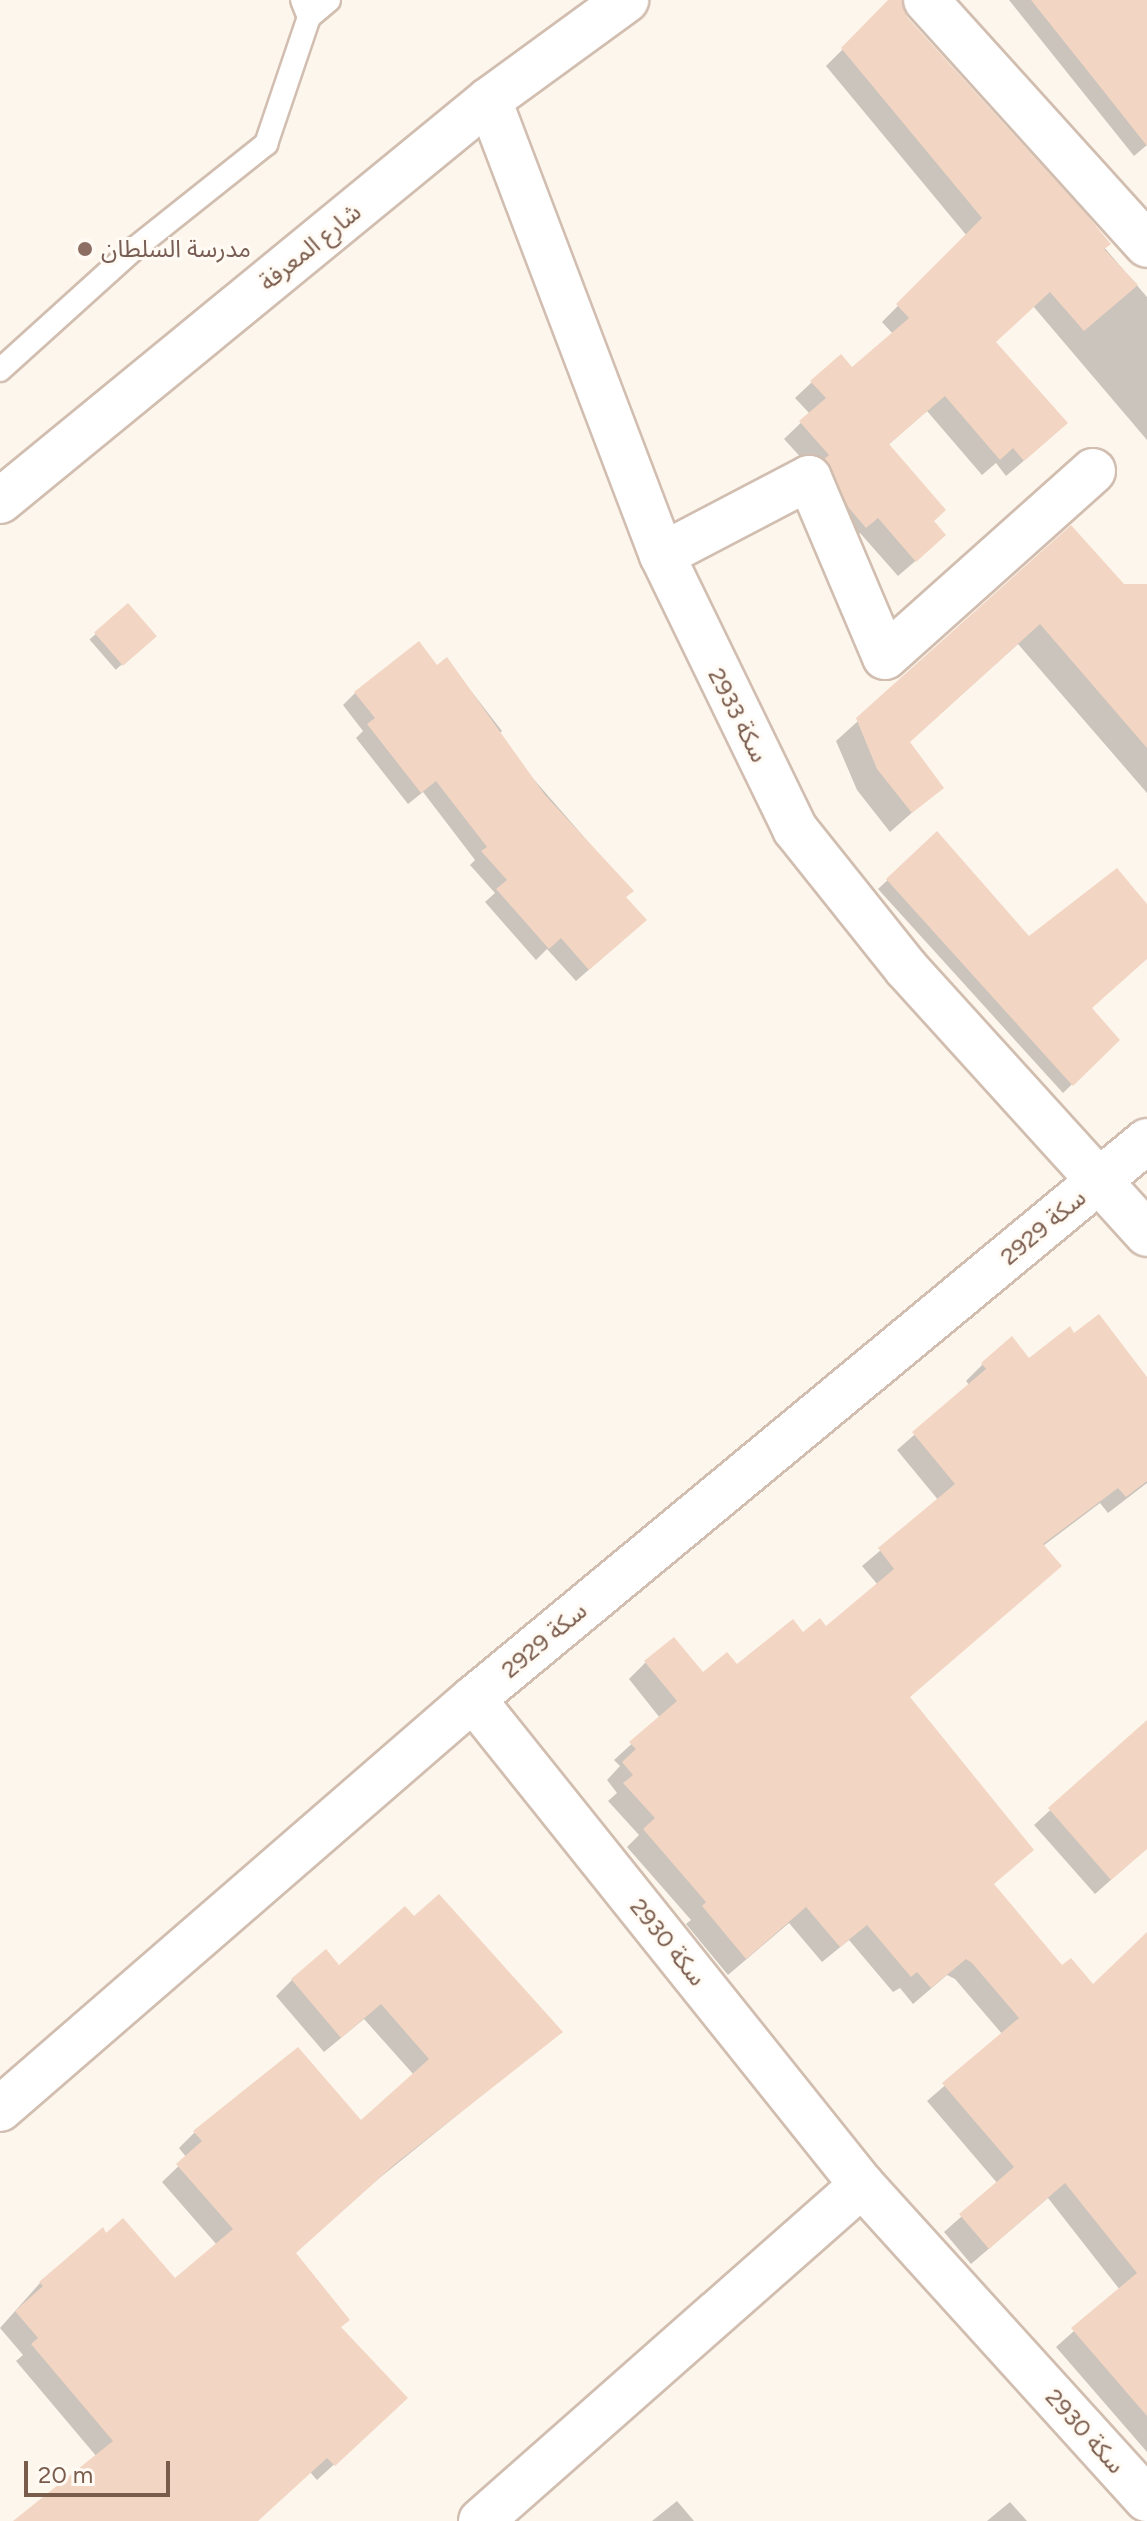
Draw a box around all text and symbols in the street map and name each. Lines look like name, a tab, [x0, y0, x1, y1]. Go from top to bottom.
street label: شارع المعرفة	[253, 197, 367, 297]
place label: مدرسة السلطان	[101, 235, 251, 263]
marker: مدرسة السلطان	[76, 240, 94, 258]
street label: سكة 2933	[702, 663, 774, 767]
street label: سكة 2929	[994, 1183, 1092, 1271]
street label: سكة 2929	[495, 1596, 593, 1684]
street label: سكة 2930	[624, 1893, 712, 1991]
street label: سكة 2930	[1039, 2383, 1131, 2479]
scale bar	[28, 2445, 174, 2495]
text: 20 m	[38, 2460, 93, 2489]

